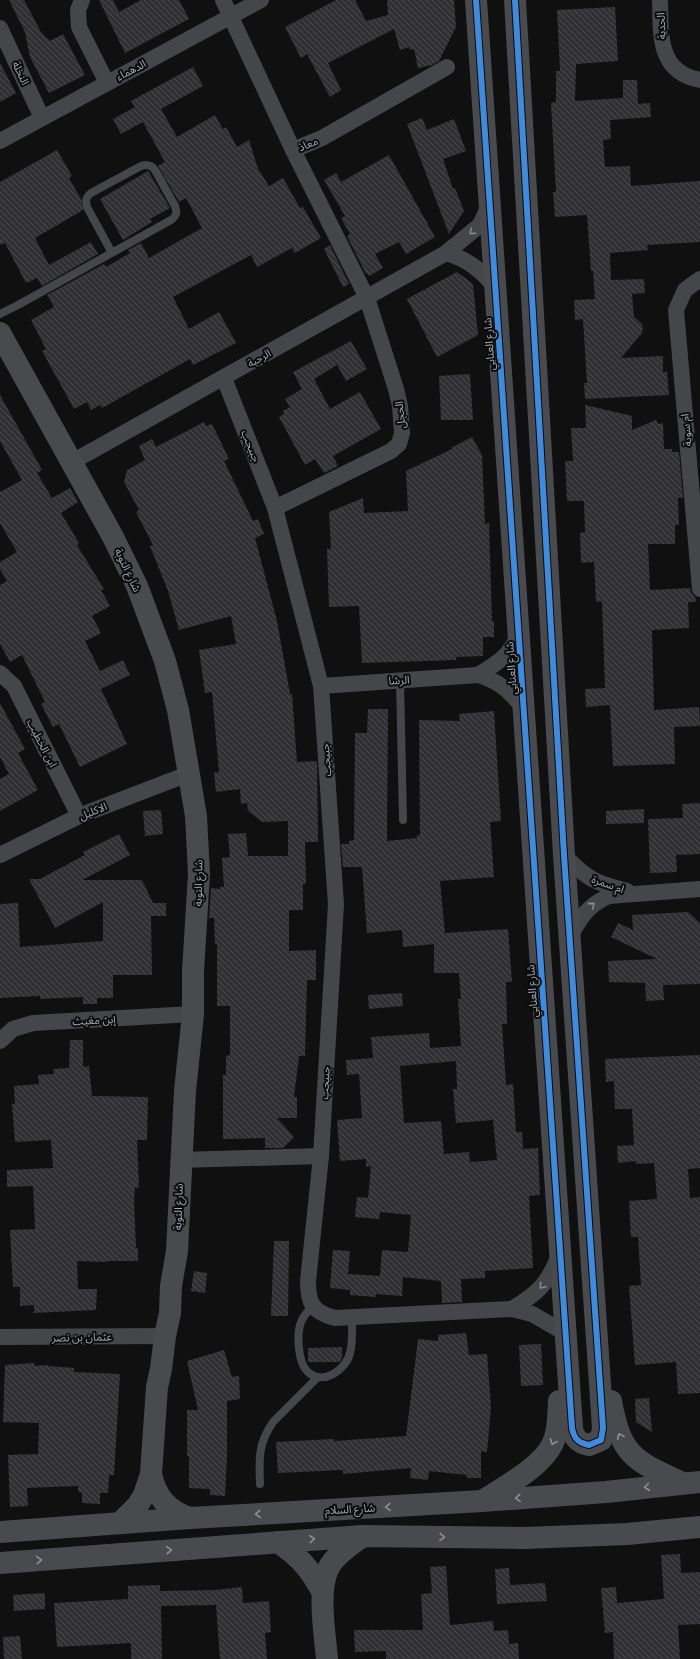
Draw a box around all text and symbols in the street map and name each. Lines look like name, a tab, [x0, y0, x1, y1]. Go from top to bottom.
street label: الحدية	[654, 12, 669, 40]
street label: الدهماء	[114, 56, 148, 84]
street label: النخلة	[9, 59, 33, 87]
street label: معاذ	[296, 134, 320, 154]
one-way arrow	[469, 227, 477, 235]
street label: شارع العنابي	[480, 317, 500, 371]
street label: الرحبة	[245, 346, 273, 370]
street label: الحجل	[392, 401, 408, 429]
street label: ام سوية	[678, 413, 695, 447]
street label: جبيجب	[238, 428, 264, 465]
street label: شارع التوبة	[111, 546, 144, 595]
street label: شارع العنابي	[502, 641, 522, 695]
street label: الرشا	[388, 672, 410, 688]
street label: ابن الخطيب	[24, 716, 60, 770]
street label: جبيجب	[318, 742, 334, 777]
street label: الاكليل	[77, 799, 109, 823]
street label: شارع التوبة	[191, 859, 206, 907]
street label: ام سمرة	[589, 872, 626, 897]
one-way arrow	[588, 903, 595, 910]
street label: شارع العنابي	[523, 964, 543, 1018]
street label: إبن مغيث	[72, 1012, 117, 1029]
street label: جبيجب	[317, 1065, 333, 1100]
street label: شارع التوبة	[170, 1183, 187, 1231]
one-way arrow	[540, 1281, 547, 1288]
street label: عثمان بن نصر	[51, 1329, 113, 1345]
one-way arrow	[617, 1433, 625, 1440]
one-way arrow	[549, 1438, 557, 1445]
one-way arrow	[644, 1482, 650, 1491]
one-way arrow	[515, 1494, 521, 1503]
street label: شارع السلام	[324, 1501, 376, 1518]
one-way arrow	[385, 1502, 391, 1511]
one-way arrow	[255, 1510, 261, 1518]
one-way arrow	[439, 1533, 445, 1541]
one-way arrow	[309, 1535, 315, 1544]
one-way arrow	[165, 1546, 172, 1555]
one-way arrow	[36, 1556, 42, 1565]

